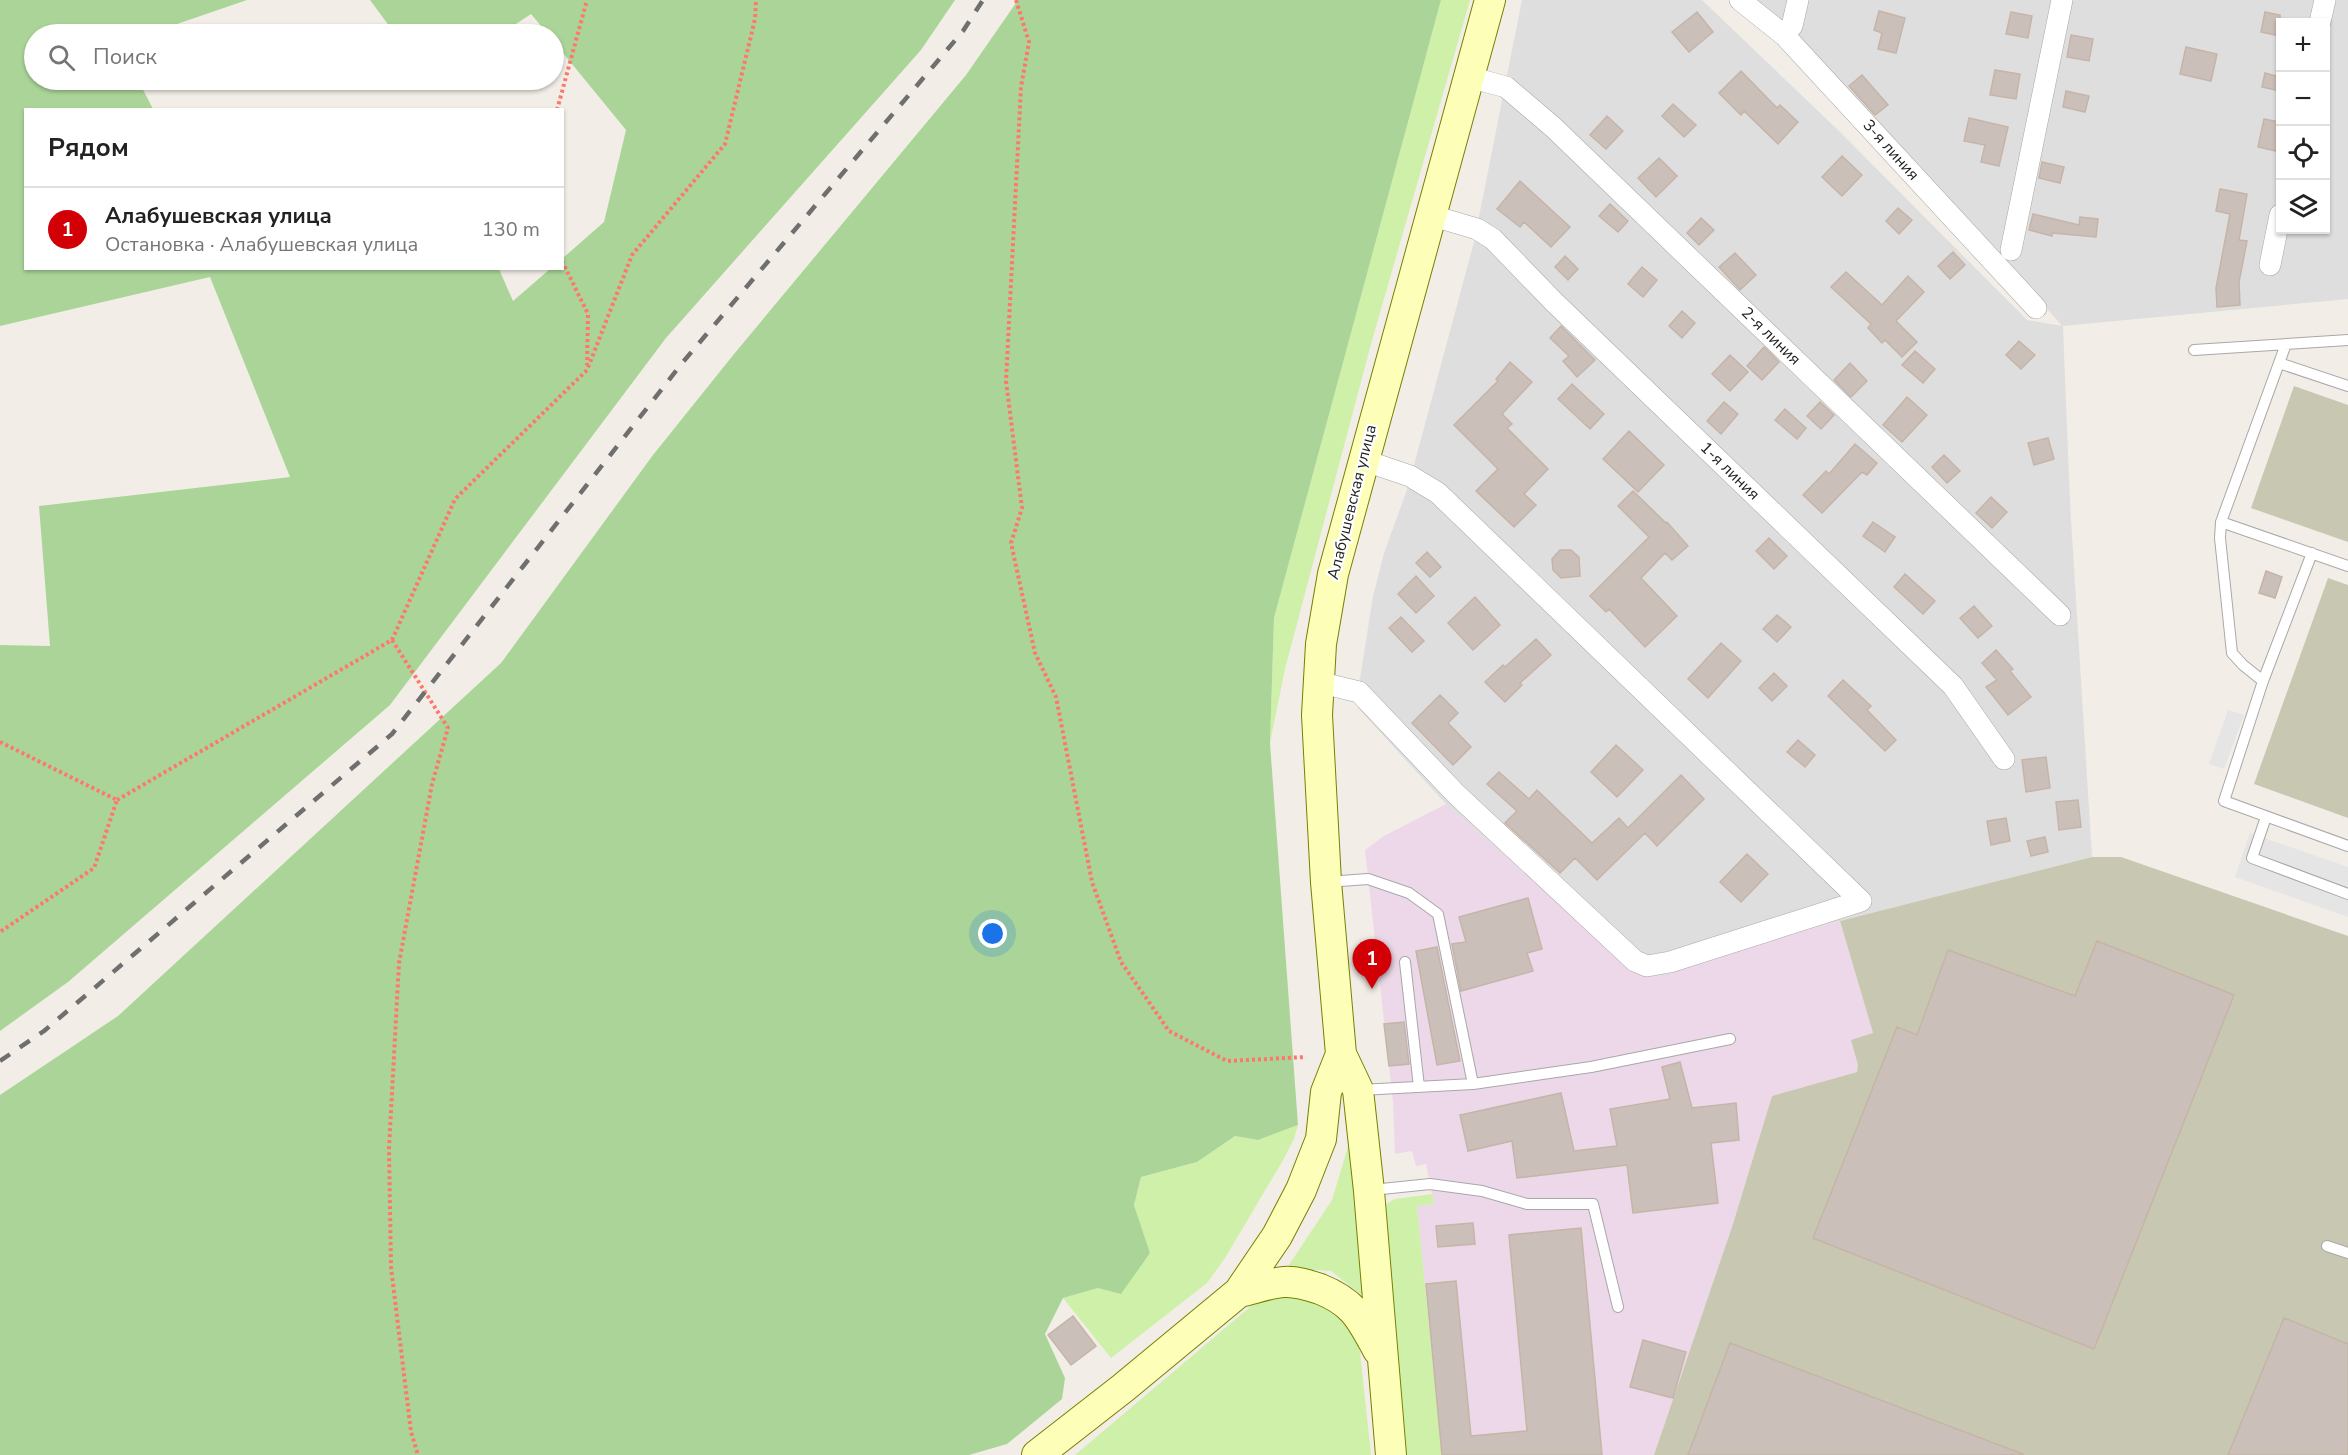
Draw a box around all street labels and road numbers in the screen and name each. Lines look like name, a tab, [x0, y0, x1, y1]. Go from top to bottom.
street label: 3-я линия	[1858, 115, 1924, 185]
street label: 2-я линия	[1736, 302, 1806, 370]
street label: Алабушевская улица	[1322, 422, 1382, 582]
street label: 1-я линия	[1695, 437, 1765, 505]

